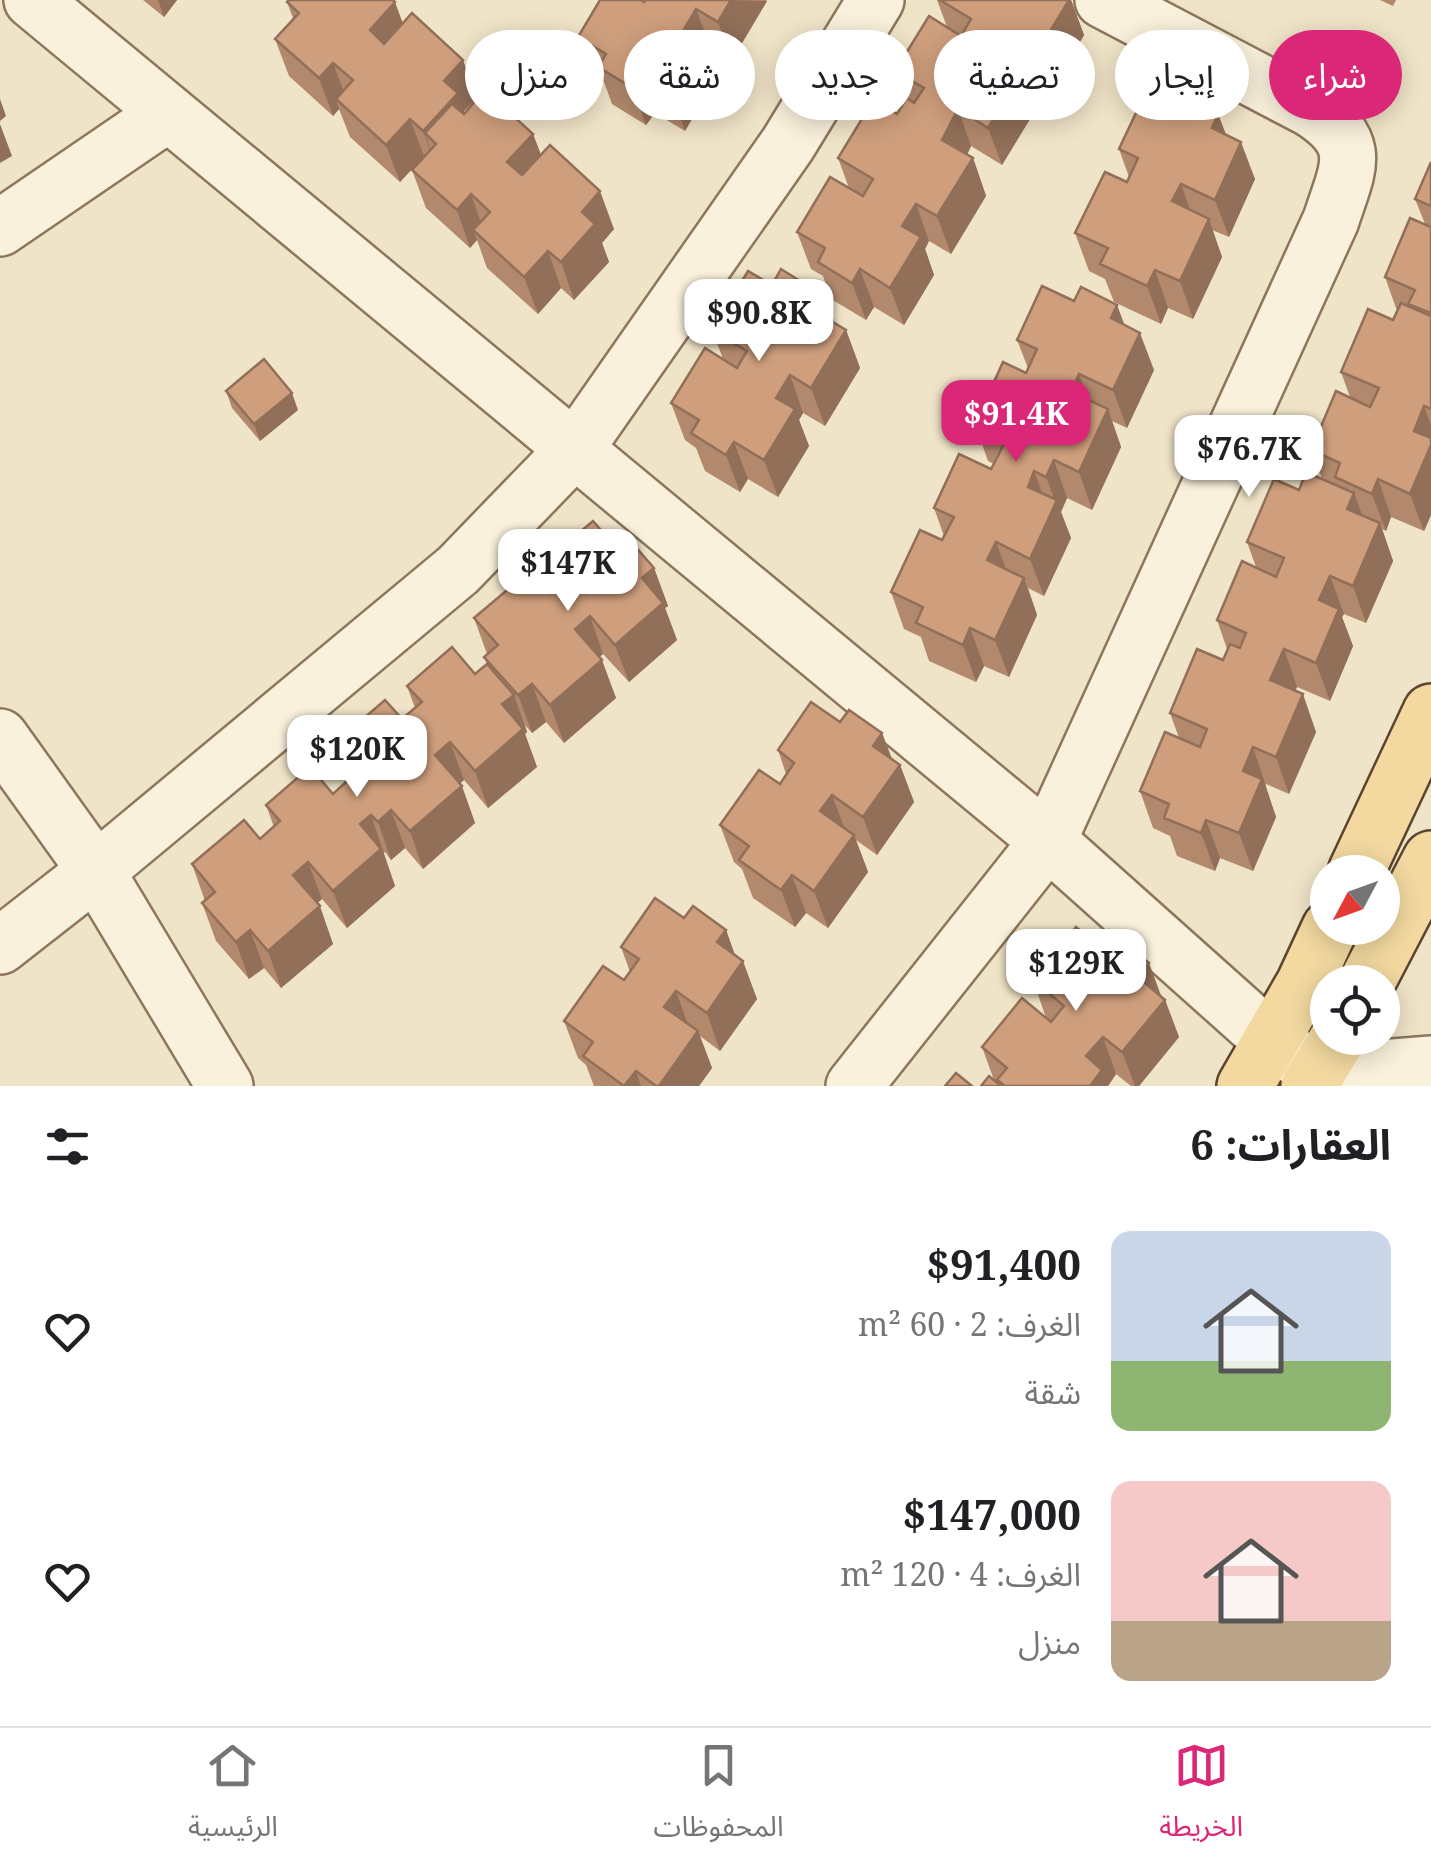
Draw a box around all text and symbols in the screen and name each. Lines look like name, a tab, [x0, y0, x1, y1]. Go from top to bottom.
chip: منزل	[465, 30, 604, 120]
chip: شقة	[624, 30, 755, 120]
chip: جديد	[775, 30, 914, 120]
chip: تصفية	[934, 30, 1095, 120]
chip: إيجار	[1115, 30, 1249, 120]
chip: شراء	[1269, 30, 1402, 120]
pin: $90.8K	[678, 279, 840, 364]
text: $90.8K	[706, 290, 812, 333]
pin: $91.4K	[935, 380, 1097, 465]
text: $91.4K	[963, 391, 1069, 434]
pin: $76.7K	[1168, 415, 1330, 500]
text: $76.7K	[1196, 426, 1302, 469]
pin: $147K	[498, 529, 638, 614]
text: $147K	[520, 540, 616, 583]
pin: $120K	[287, 715, 427, 800]
text: $120K	[309, 726, 405, 769]
north arrow	[1310, 855, 1400, 945]
map controls	[1310, 855, 1400, 1055]
pin: $129K	[1006, 929, 1146, 1014]
text: $129K	[1028, 940, 1124, 983]
button: locate	[1310, 965, 1400, 1055]
text: العقارات: 6	[1190, 1115, 1391, 1172]
icon: filters	[40, 1119, 95, 1174]
text: $91,400	[926, 1235, 1081, 1292]
icon: home	[1191, 1271, 1311, 1391]
text: الغرف: 2 · 60 m²	[858, 1302, 1081, 1345]
icon: heart	[40, 1304, 95, 1359]
text: شقة	[1025, 1370, 1081, 1413]
text: $147,000	[903, 1485, 1081, 1542]
icon: home	[1191, 1521, 1311, 1641]
text: الغرف: 4 · 120 m²	[840, 1552, 1081, 1595]
icon: heart	[40, 1554, 95, 1609]
text: منزل	[1018, 1620, 1081, 1663]
tab: الرئيسية	[188, 1738, 278, 1857]
tab: المحفوظات	[654, 1738, 784, 1857]
tab: الخريطة	[1159, 1738, 1243, 1857]

